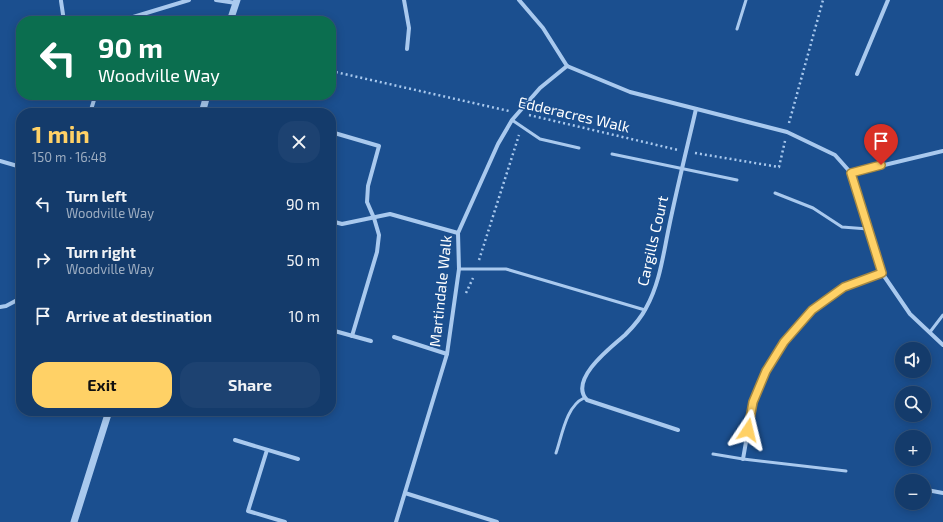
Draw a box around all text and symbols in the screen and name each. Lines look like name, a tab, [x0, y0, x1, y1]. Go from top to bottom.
text: 90 m	[98, 30, 163, 64]
icon: left	[32, 32, 84, 84]
text: Woodville Way	[98, 64, 220, 86]
street label: Edderacres Walk	[517, 92, 632, 136]
text: 1 min	[32, 119, 90, 148]
button: close	[278, 121, 320, 163]
pin	[864, 124, 898, 165]
icon: arrive	[870, 130, 892, 152]
text: 150 m · 16:48	[32, 149, 107, 165]
text: Turn left	[66, 187, 127, 205]
icon: left	[32, 193, 54, 215]
street label: Cargills Court	[633, 194, 671, 288]
text: 90 m	[286, 195, 320, 213]
text: Woodville Way	[66, 205, 154, 221]
street label: Martindale Walk	[425, 234, 455, 348]
text: Turn right	[66, 243, 136, 261]
icon: right	[32, 249, 54, 271]
text: 50 m	[286, 251, 320, 269]
text: Woodville Way	[66, 261, 154, 277]
icon: arrive	[32, 305, 54, 327]
text: Arrive at destination	[66, 307, 212, 325]
text: 10 m	[288, 307, 320, 325]
map controls	[895, 342, 931, 510]
button: sound	[895, 342, 931, 378]
button: Exit	[32, 362, 172, 408]
button: Share	[180, 362, 320, 408]
button: search	[895, 386, 931, 422]
position arrow	[727, 409, 769, 451]
button: +	[895, 430, 931, 466]
button: −	[895, 474, 931, 510]

